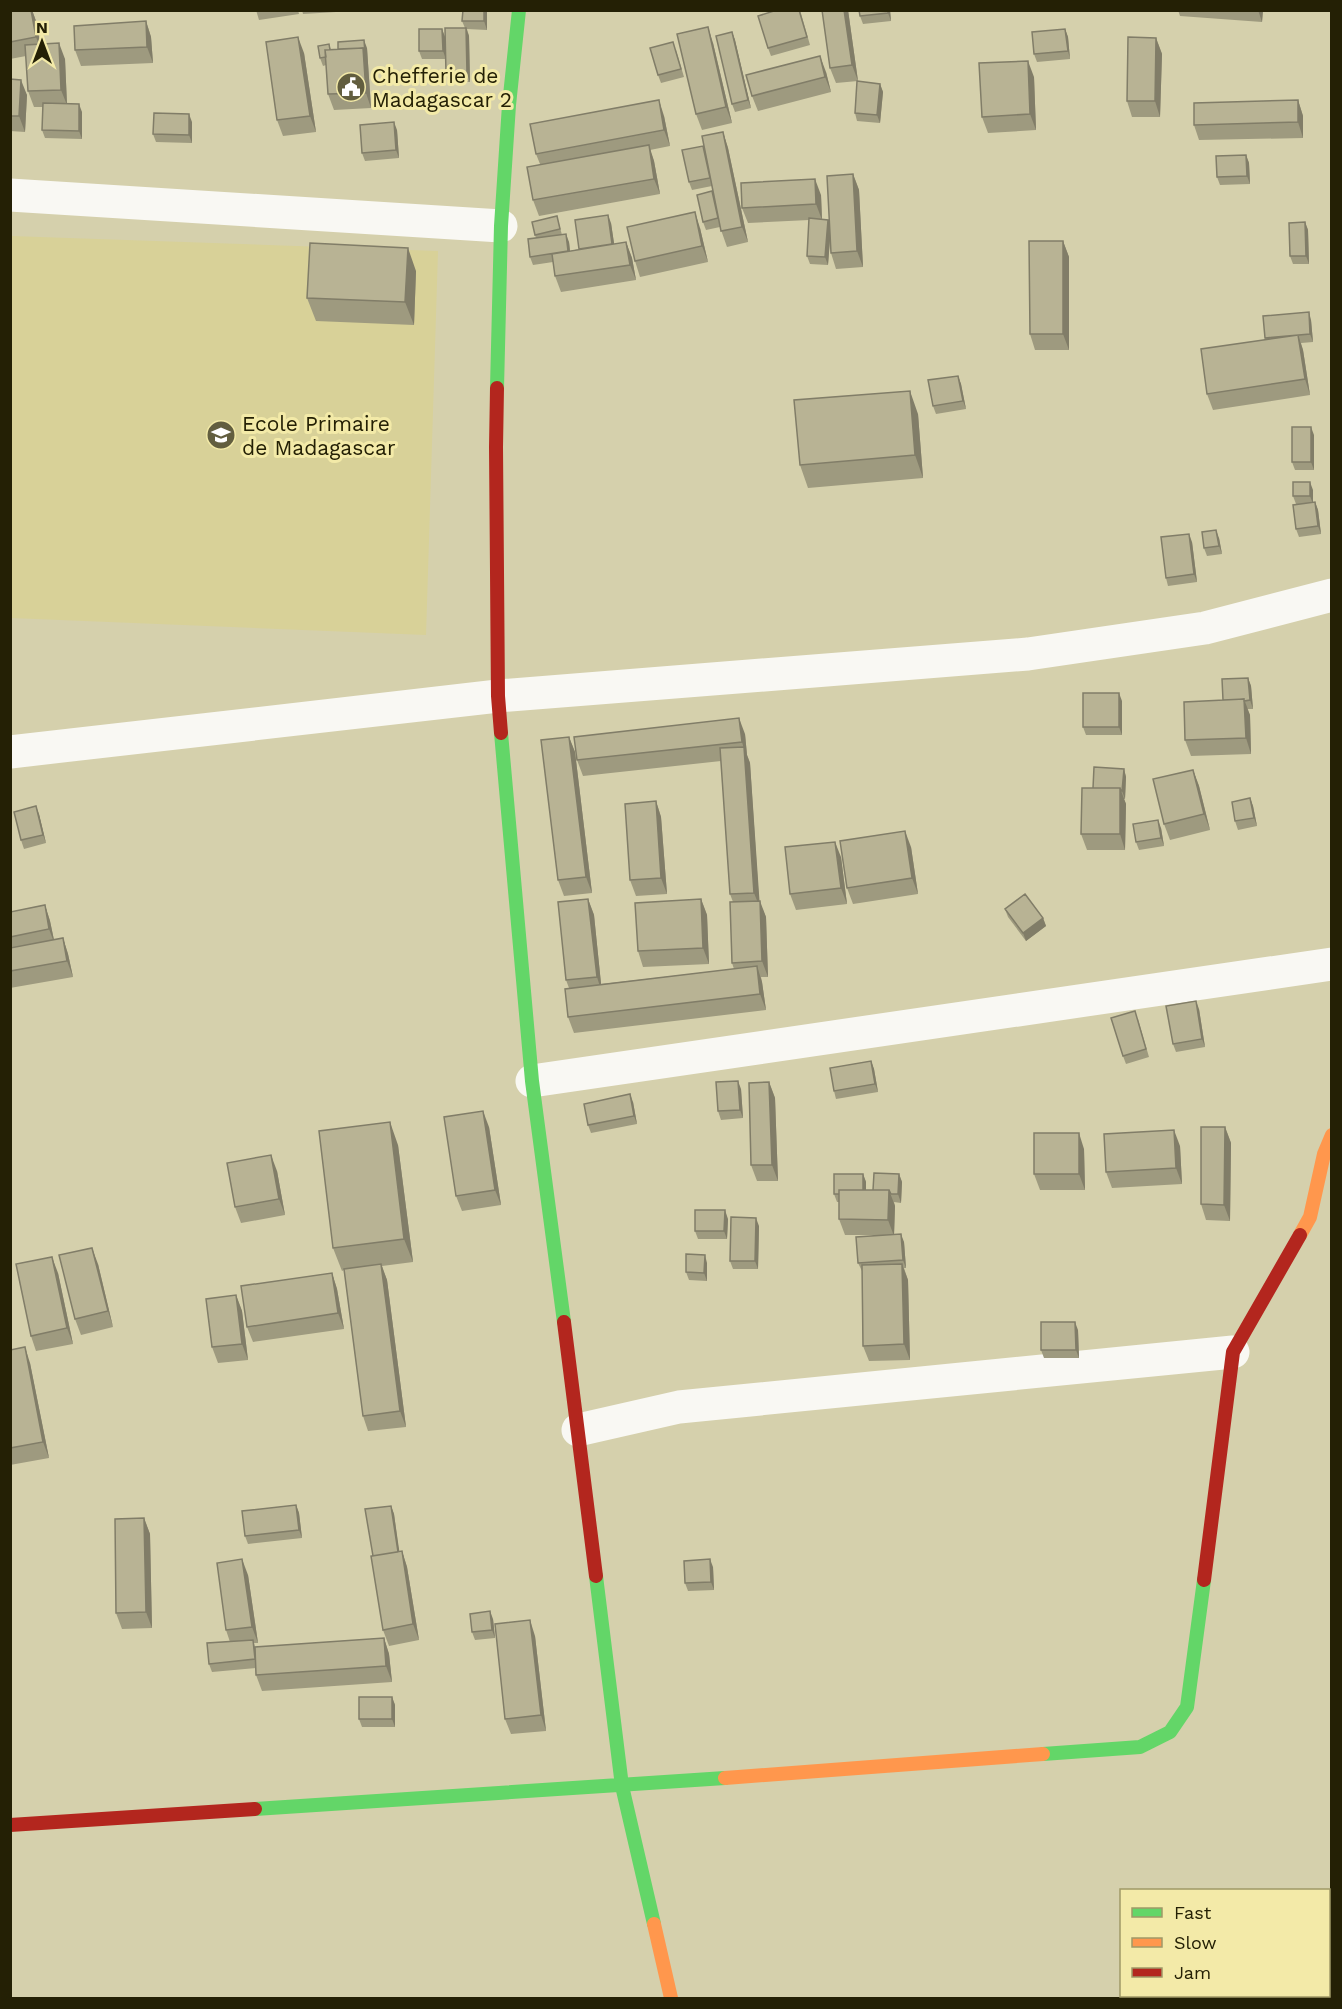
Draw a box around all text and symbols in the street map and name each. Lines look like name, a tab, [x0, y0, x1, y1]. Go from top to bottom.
north arrow	[12, 12, 72, 72]
text: N	[36, 18, 48, 37]
place label: Chefferie de Madagascar 2	[372, 63, 512, 112]
public building icon: Chefferie de Madagascar 2	[335, 71, 367, 103]
place label: Ecole Primaire de Madagascar	[242, 411, 396, 460]
school or university icon: Ecole Primaire de Madagascar	[205, 419, 237, 451]
legend	[1120, 1889, 1330, 1997]
text: Fast	[1174, 1902, 1212, 1923]
text: Slow	[1174, 1932, 1217, 1953]
text: Jam	[1174, 1962, 1211, 1983]

